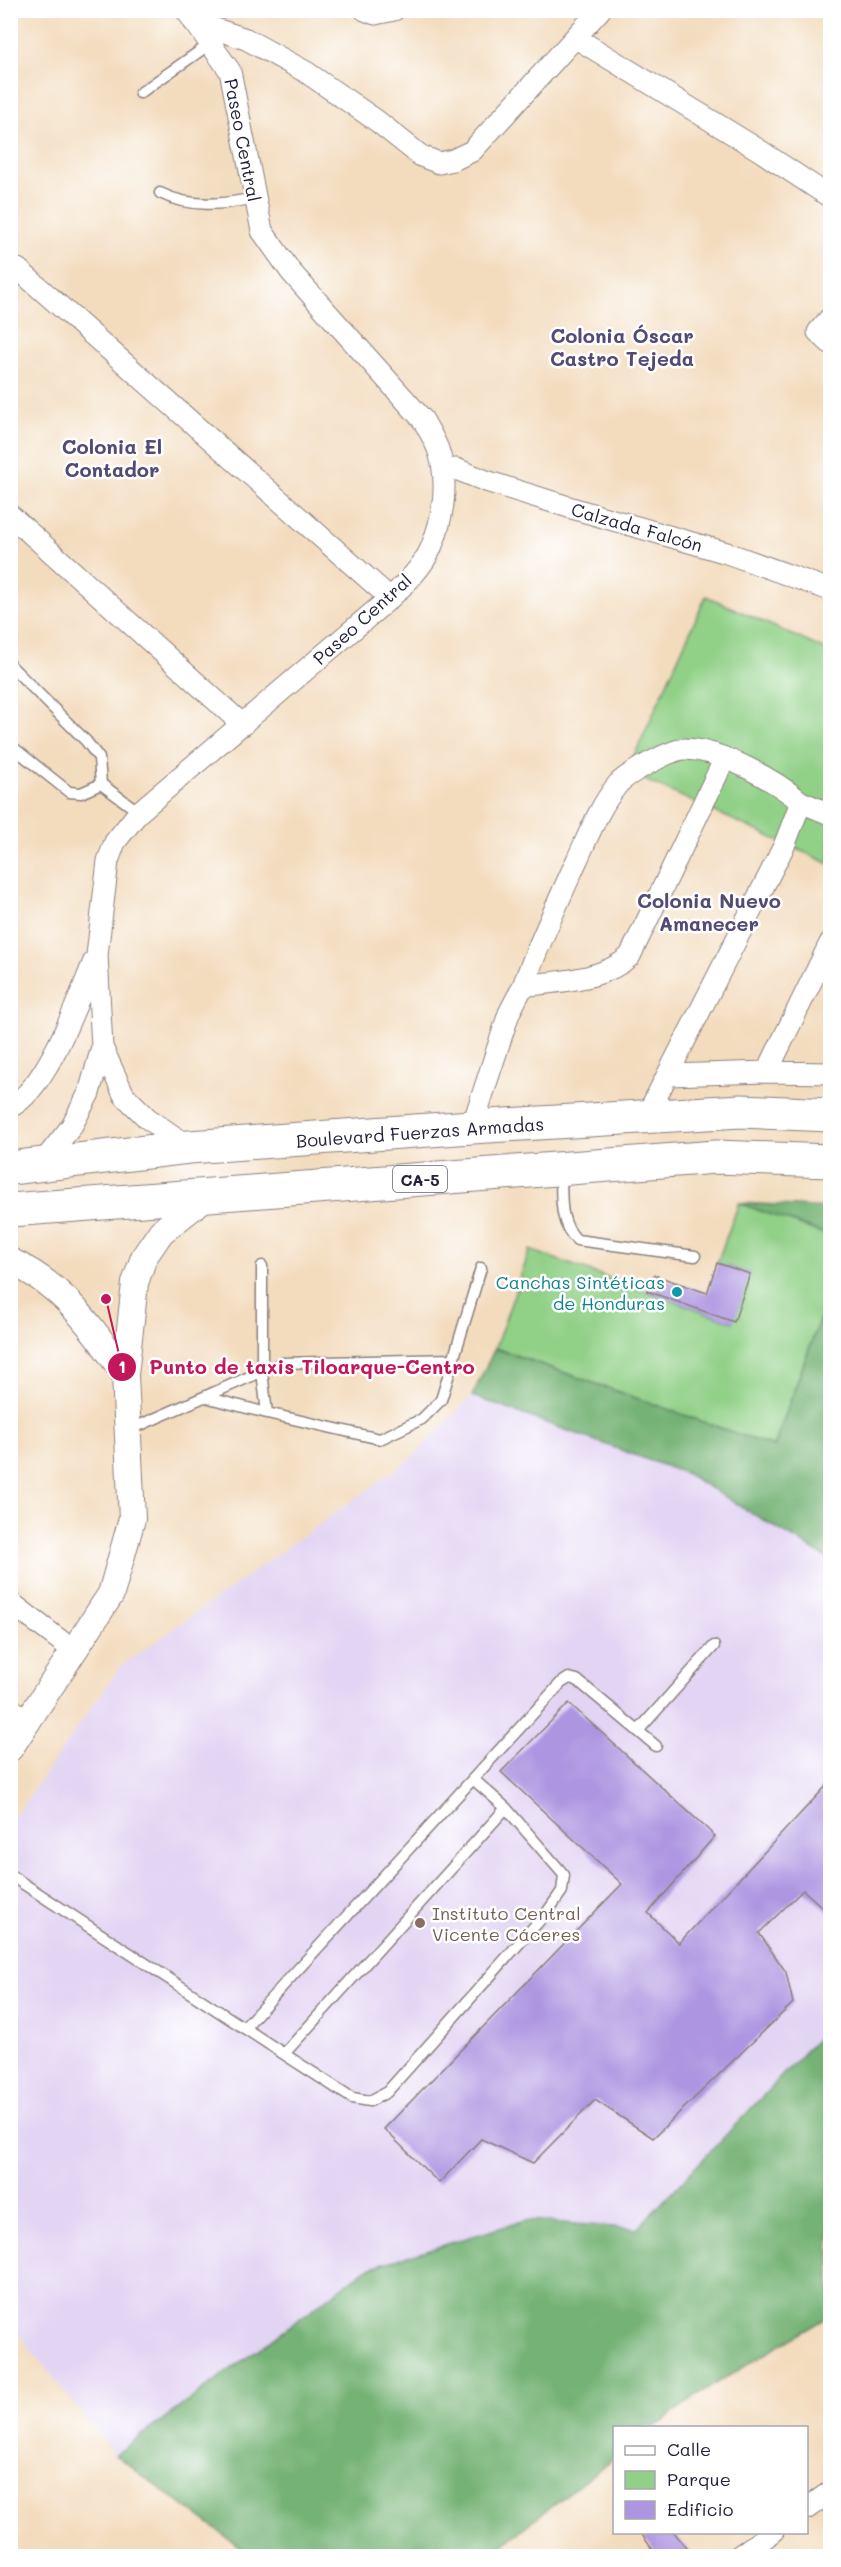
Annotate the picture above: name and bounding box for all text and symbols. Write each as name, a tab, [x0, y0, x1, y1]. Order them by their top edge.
street label: Paseo Central	[219, 76, 267, 204]
district label: Colonia Óscar Castro Tejeda	[550, 322, 694, 371]
district label: Colonia El Contador	[62, 433, 162, 482]
street label: Calzada Falcón	[569, 497, 705, 557]
street label: Paseo Central	[307, 568, 417, 670]
district label: Colonia Nuevo Amanecer	[637, 887, 781, 936]
street label: Boulevard Fuerzas Armadas	[295, 1111, 545, 1153]
road number: CA-5	[393, 1166, 447, 1192]
place label: Canchas Sintéticas de Honduras	[496, 1270, 665, 1315]
marker: Canchas Sintéticas de Honduras	[670, 1285, 684, 1299]
callout: Punto de taxis Tiloarque-Centro	[107, 1348, 487, 1386]
text: Punto de taxis Tiloarque-Centro	[149, 1353, 475, 1379]
text: 1	[118, 1354, 126, 1378]
place label: Instituto Central Vicente Cáceres	[432, 1901, 581, 1946]
marker: Instituto Central Vicente Cáceres	[413, 1916, 427, 1930]
legend	[613, 2426, 808, 2534]
text: Calle	[667, 2437, 711, 2461]
text: Parque	[667, 2467, 731, 2491]
text: Edificio	[667, 2497, 734, 2521]

